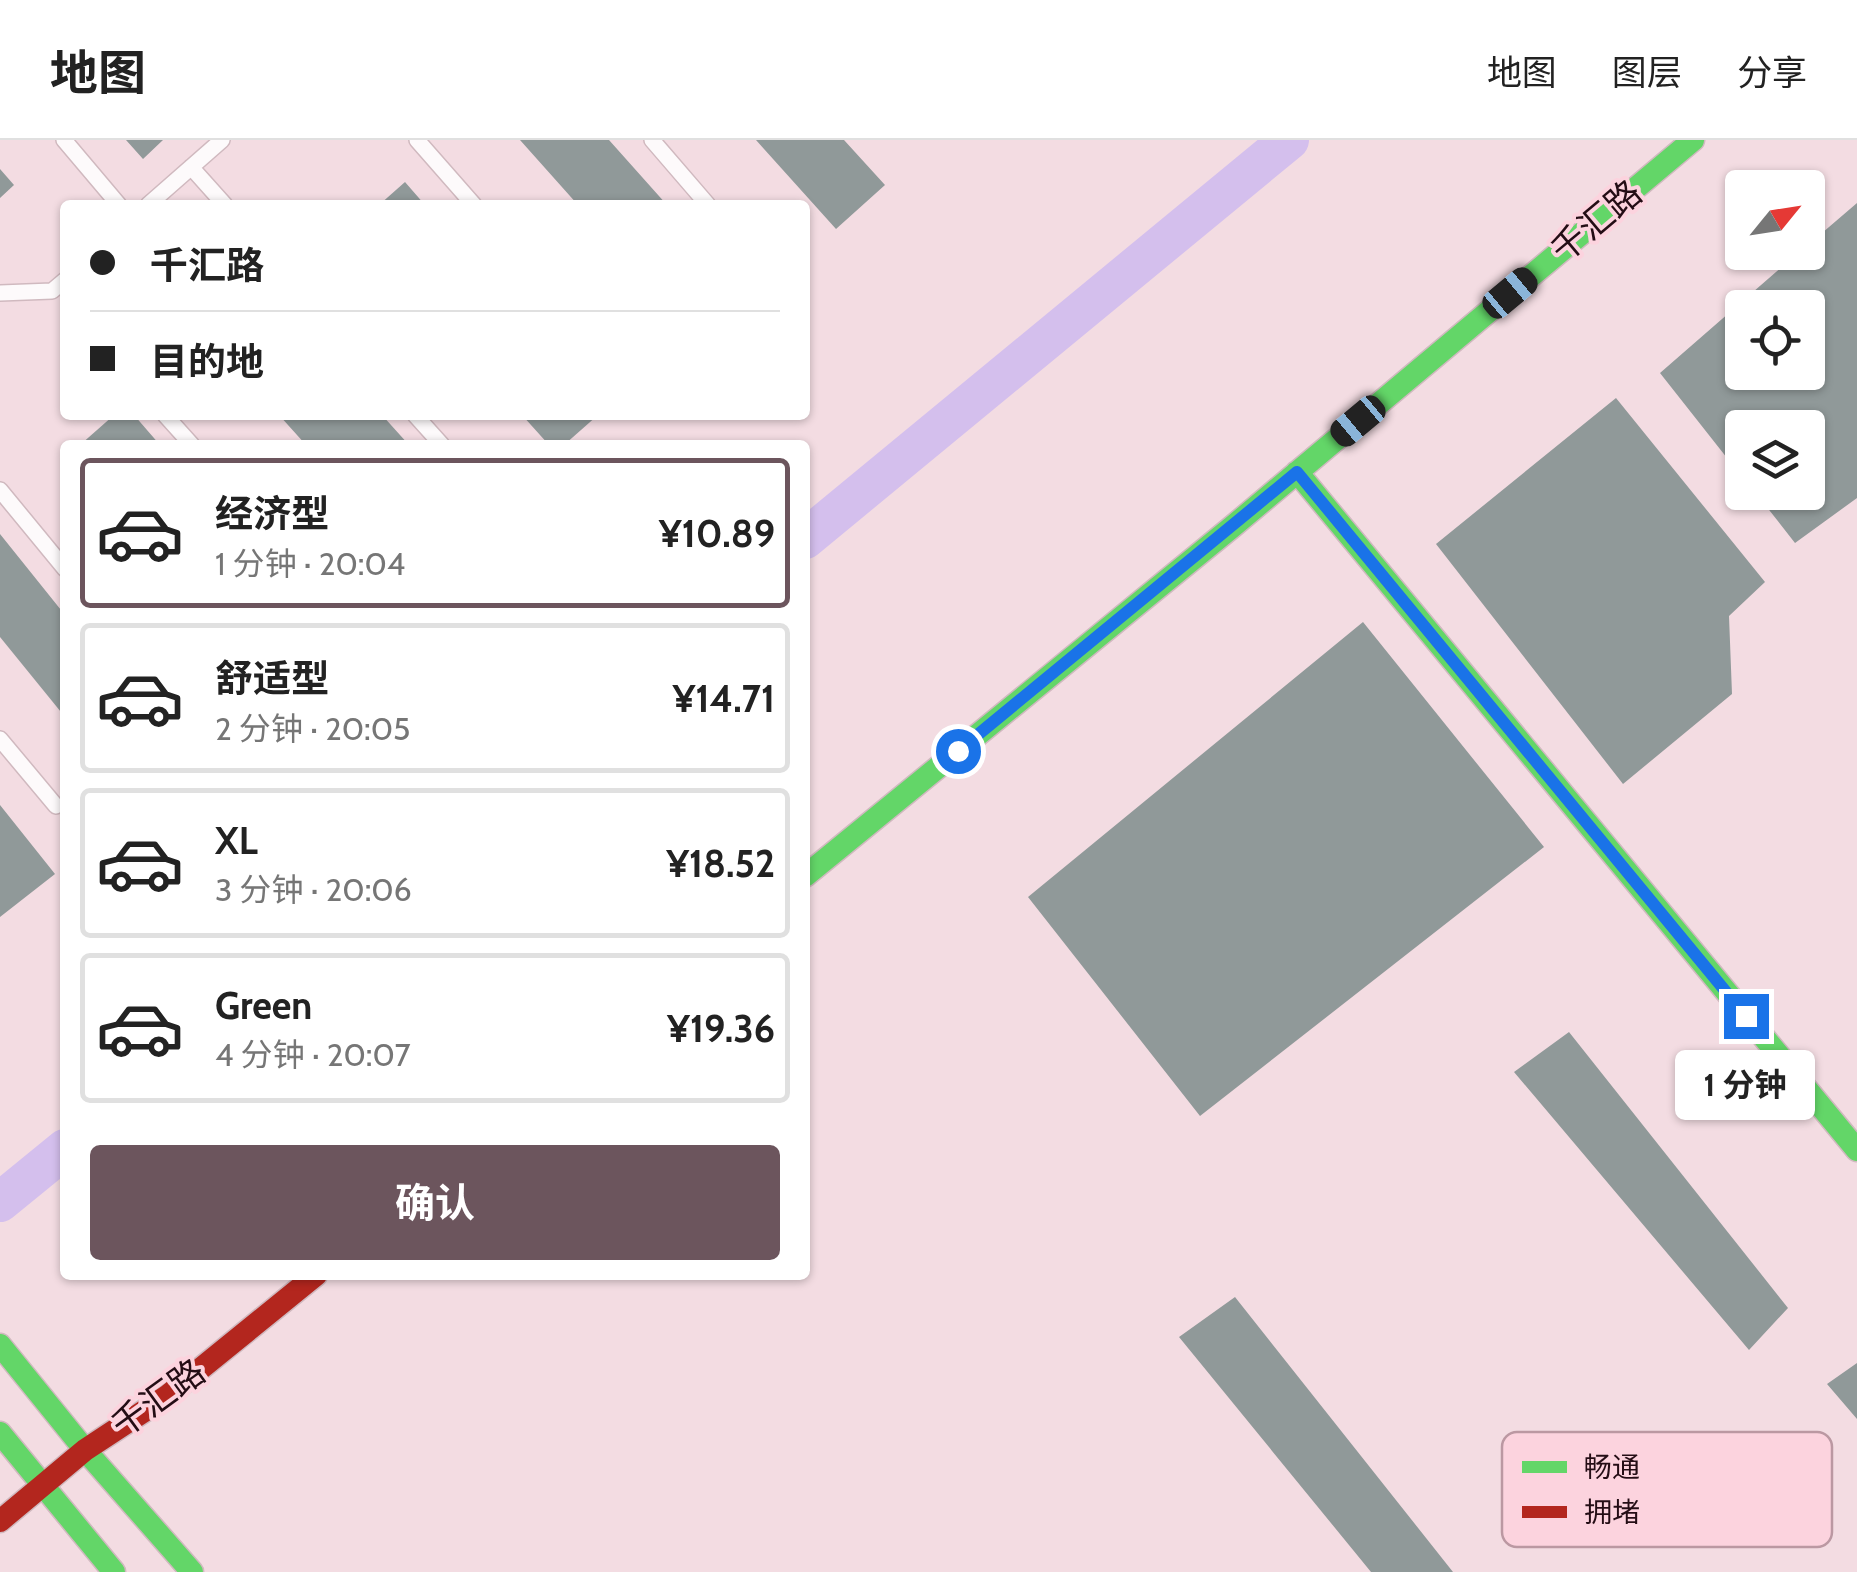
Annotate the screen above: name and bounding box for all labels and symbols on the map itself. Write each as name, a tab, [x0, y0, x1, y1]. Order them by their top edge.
north arrow	[1725, 170, 1825, 270]
street label: 千汇路	[1542, 171, 1650, 271]
car	[1477, 262, 1543, 324]
car	[1325, 390, 1391, 452]
route start	[936, 729, 981, 774]
route end	[1724, 994, 1769, 1039]
callout: 1 分钟	[1676, 1051, 1816, 1121]
street label: 千汇路	[103, 1350, 213, 1446]
legend	[1502, 1432, 1832, 1547]
text: 畅通	[1584, 1450, 1640, 1484]
text: 拥堵	[1584, 1495, 1640, 1529]

